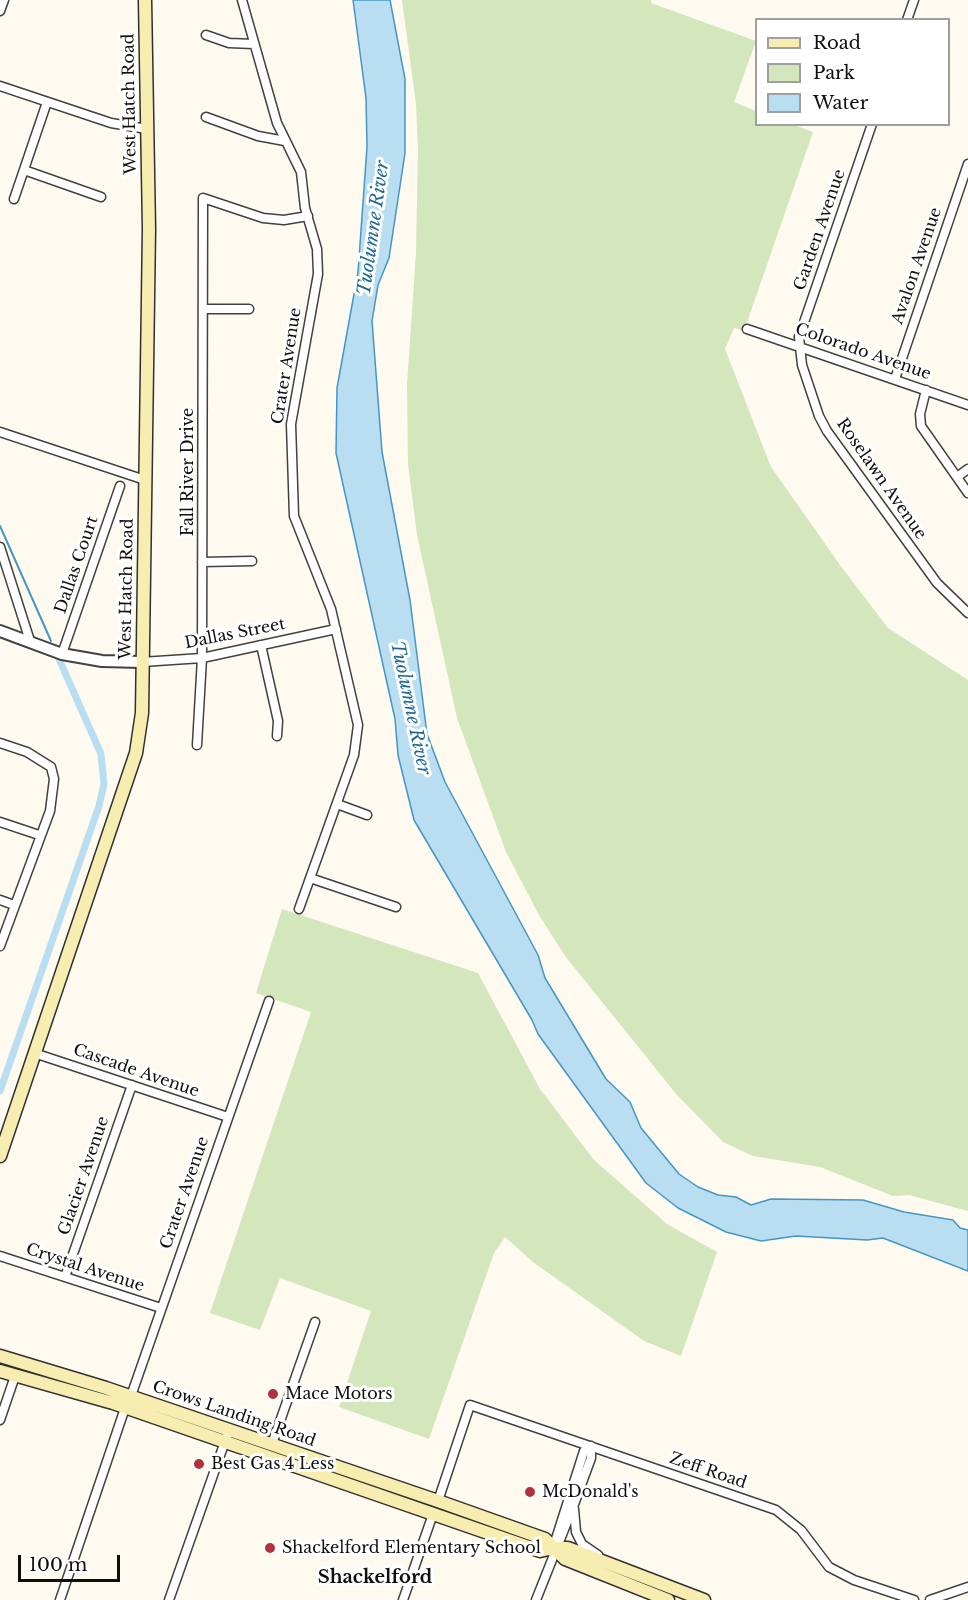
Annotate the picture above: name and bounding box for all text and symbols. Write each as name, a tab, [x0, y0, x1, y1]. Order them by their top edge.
legend	[755, 18, 950, 126]
text: Road	[813, 32, 861, 54]
street label: West Hatch Road	[119, 33, 141, 175]
text: Park	[813, 62, 855, 84]
text: Water	[813, 92, 868, 114]
water label: Tuolumne River	[354, 159, 394, 297]
street label: Garden Avenue	[790, 167, 850, 293]
street label: Avalon Avenue	[888, 205, 946, 327]
street label: Crater Avenue	[268, 306, 306, 426]
street label: Colorado Avenue	[793, 320, 933, 384]
street label: Fall River Drive	[178, 408, 198, 536]
street label: Roselawn Avenue	[832, 415, 930, 543]
street label: Dallas Court	[51, 514, 103, 616]
street label: West Hatch Road	[116, 518, 138, 660]
street label: Dallas Street	[183, 615, 287, 653]
water label: Tuolumne River	[385, 639, 435, 777]
street label: Cascade Avenue	[71, 1040, 201, 1102]
street label: Glacier Avenue	[55, 1114, 113, 1238]
street label: Crater Avenue	[157, 1134, 213, 1252]
street label: Crystal Avenue	[23, 1240, 147, 1296]
street label: Crows Landing Road	[150, 1377, 318, 1451]
place label: Mace Motors	[285, 1384, 393, 1404]
marker: Mace Motors	[266, 1387, 280, 1401]
street label: Zeff Road	[667, 1449, 749, 1493]
place label: Best Gas 4 Less	[211, 1454, 334, 1474]
marker: Best Gas 4 Less	[192, 1457, 206, 1471]
place label: McDonald's	[542, 1482, 639, 1502]
marker: McDonald's	[523, 1485, 537, 1499]
place label: Shackelford Elementary School	[282, 1538, 541, 1558]
marker: Shackelford Elementary School	[263, 1541, 277, 1555]
scale bar	[21, 1543, 123, 1581]
text: 100 m	[29, 1554, 87, 1576]
district label: Shackelford	[318, 1567, 432, 1589]

